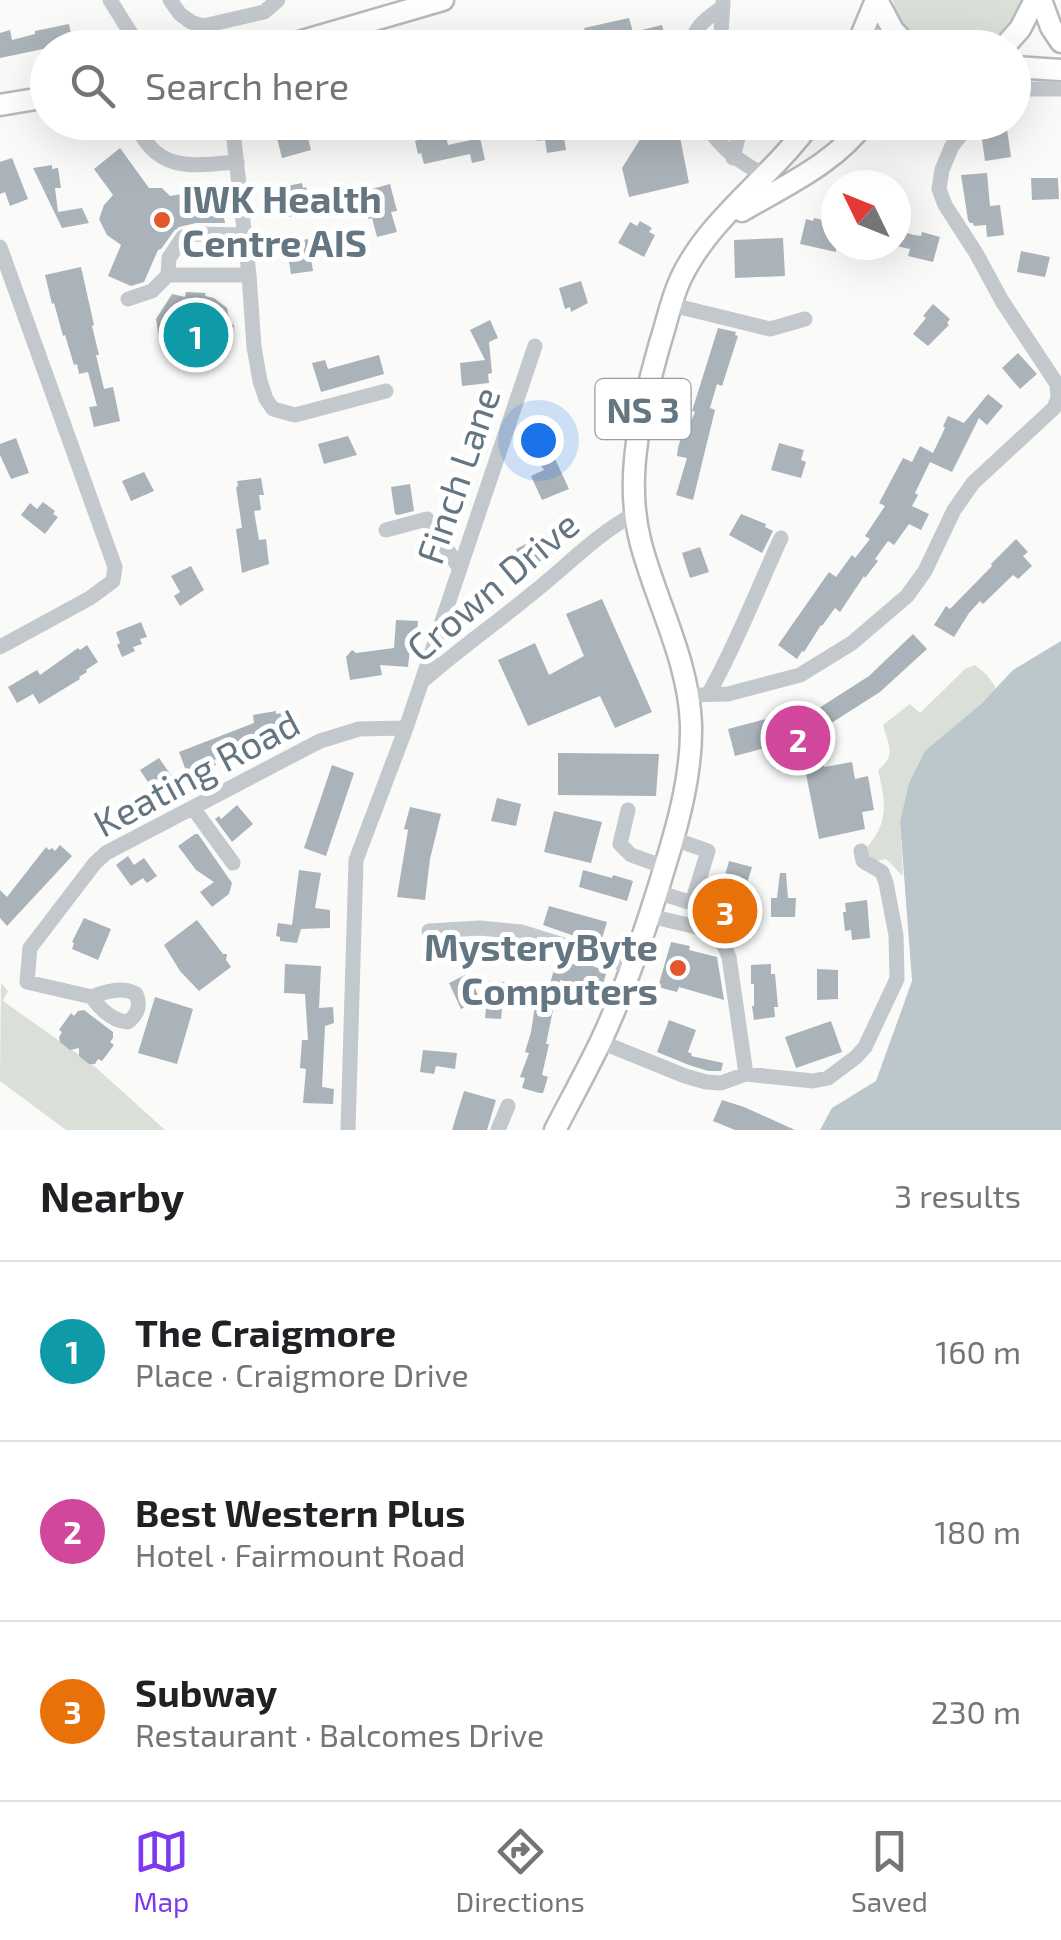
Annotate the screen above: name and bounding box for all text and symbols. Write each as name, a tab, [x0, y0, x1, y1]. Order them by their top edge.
search box	[30, 30, 1031, 140]
icon: search	[65, 58, 120, 113]
text: Search here	[145, 62, 349, 108]
north arrow	[821, 170, 911, 260]
place label: IWK Health Centre AIS	[182, 175, 382, 265]
marker: IWK Health Centre AIS	[151, 209, 173, 231]
pin: 1	[164, 298, 228, 372]
road number: NS 3	[596, 379, 690, 439]
street label: Finch Lane	[405, 381, 509, 569]
your location	[513, 415, 564, 466]
street label: Crown Drive	[397, 500, 587, 670]
street label: Keating Road	[85, 699, 307, 845]
pin: 2	[766, 700, 830, 776]
pin: 3	[692, 874, 758, 948]
place label: MysteryByte Computers	[424, 923, 658, 1013]
marker: MysteryByte Computers	[667, 957, 689, 979]
text: Nearby	[40, 1170, 184, 1220]
text: 3 results	[894, 1176, 1021, 1214]
text: The Craigmore	[135, 1309, 396, 1355]
text: 1	[66, 1332, 79, 1370]
text: 160 m	[935, 1332, 1021, 1370]
text: Place · Craigmore Drive	[135, 1355, 469, 1393]
text: Best Western Plus	[135, 1489, 466, 1535]
text: 2	[63, 1512, 82, 1550]
text: 180 m	[934, 1512, 1021, 1550]
text: Hotel · Fairmount Road	[135, 1535, 465, 1573]
text: Subway	[135, 1669, 277, 1715]
text: 3	[63, 1692, 82, 1730]
text: 230 m	[931, 1692, 1021, 1730]
text: Restaurant · Balcomes Drive	[135, 1715, 544, 1753]
tab: Map	[133, 1824, 189, 1918]
tab: Directions	[456, 1824, 585, 1918]
tab: Saved	[851, 1824, 928, 1918]

